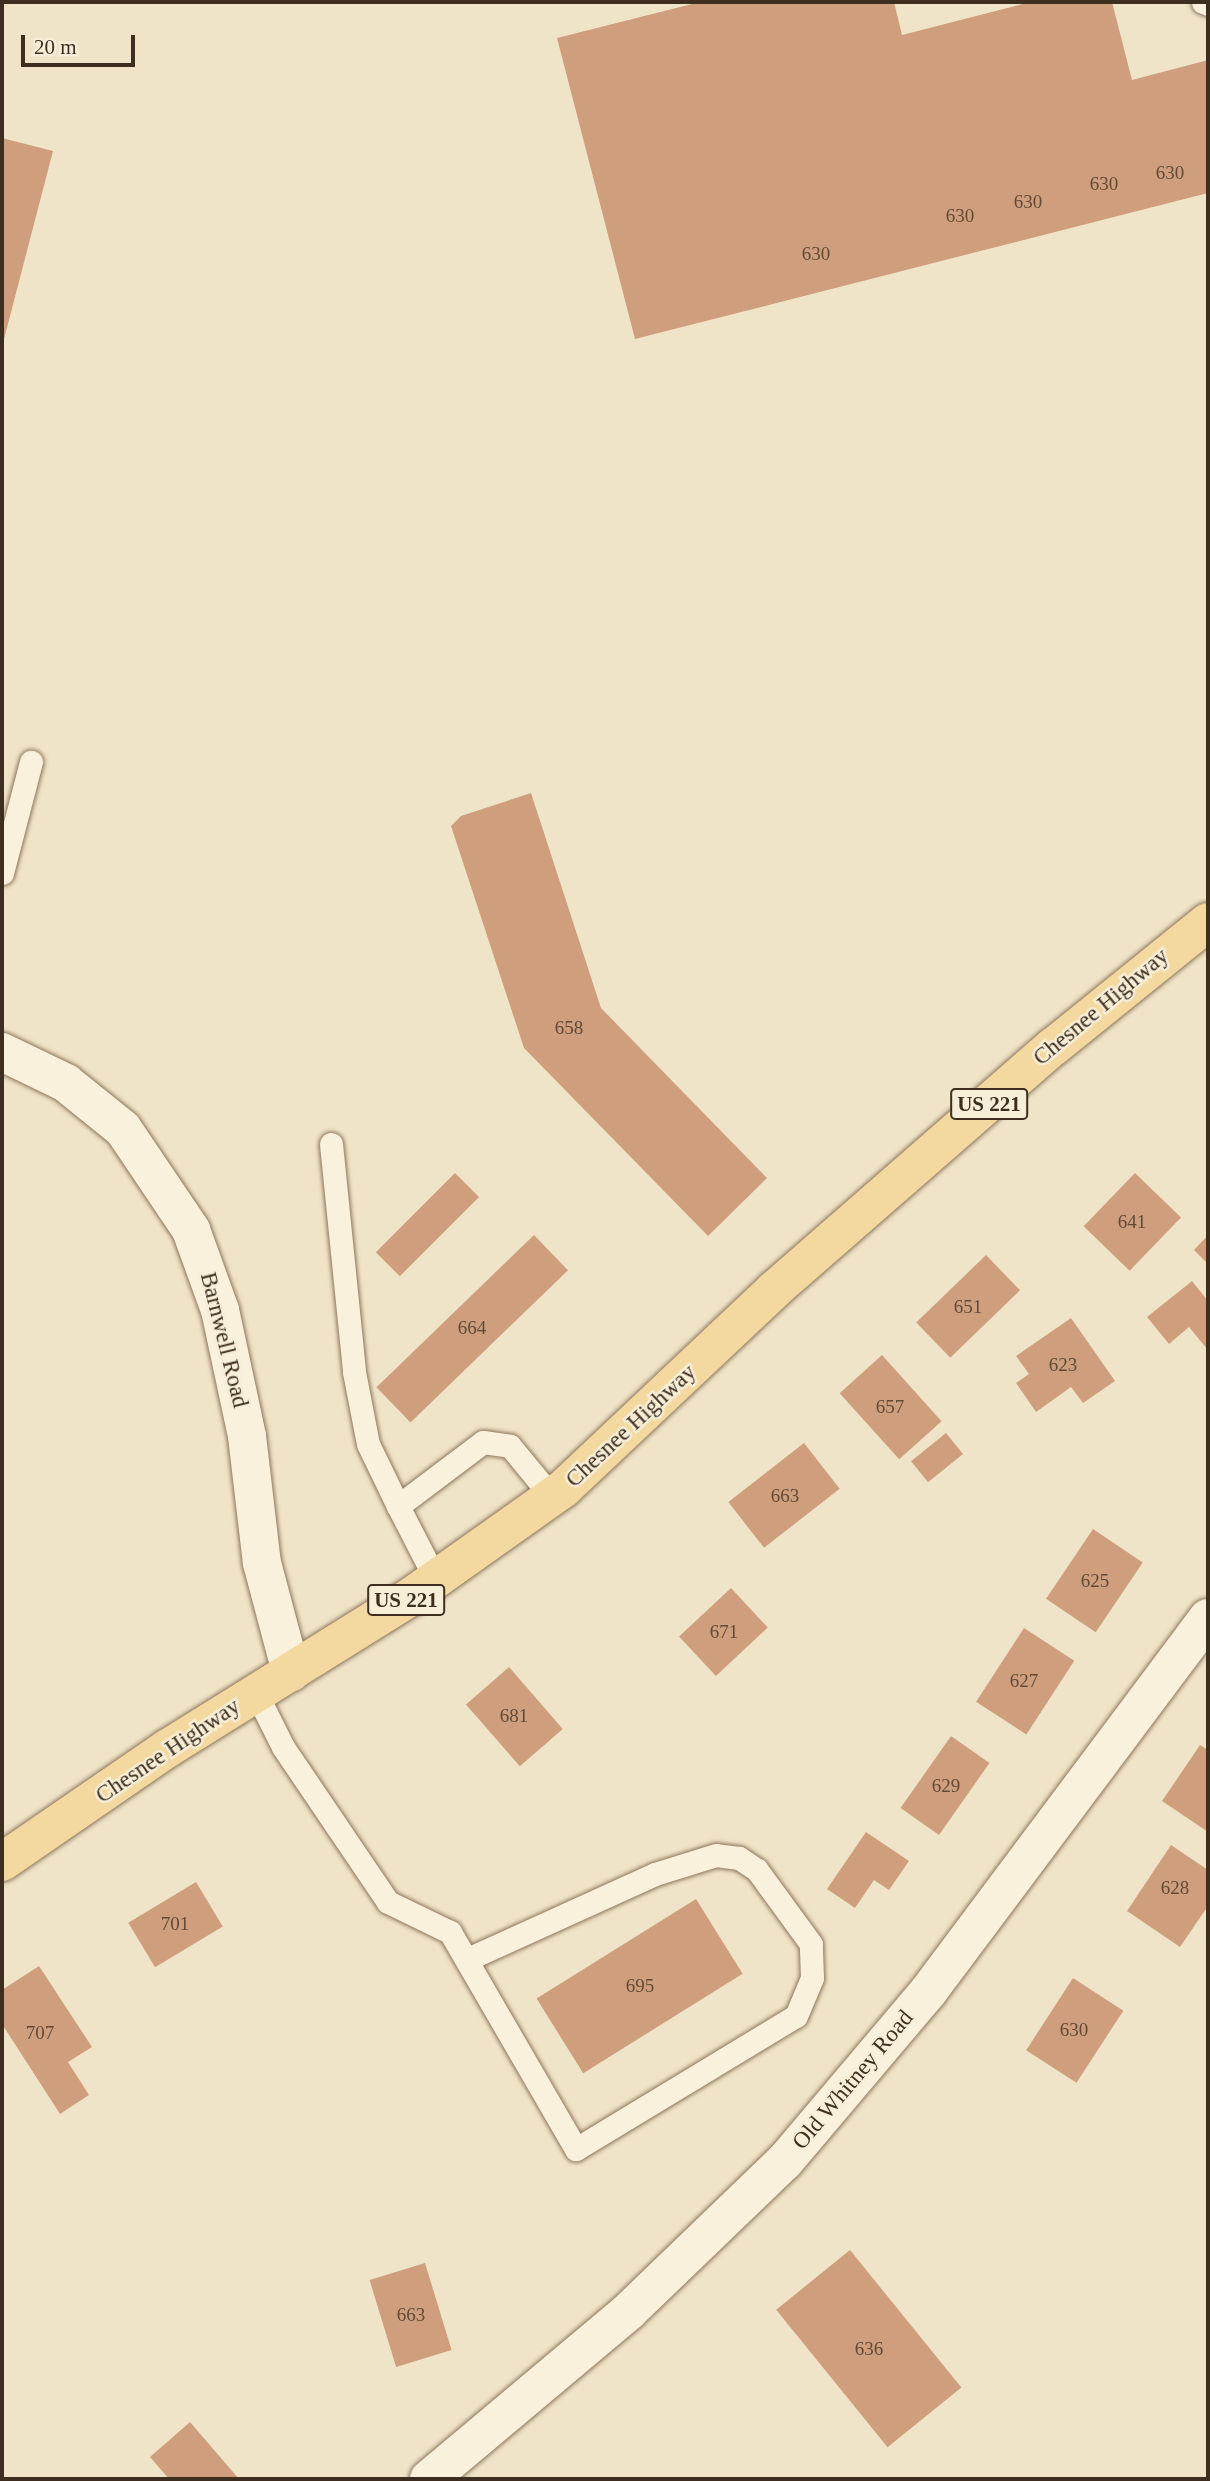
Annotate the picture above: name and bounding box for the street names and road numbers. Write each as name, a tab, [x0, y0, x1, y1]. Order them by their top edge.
street label: Chesnee Highway	[1028, 942, 1174, 1072]
road number: US 221	[949, 1086, 1029, 1122]
street label: Barnwell Road	[194, 1269, 254, 1411]
street label: Chesnee Highway	[560, 1359, 702, 1493]
road number: US 221	[366, 1582, 446, 1618]
street label: Chesnee Highway	[91, 1693, 245, 1809]
street label: Old Whitney Road	[787, 2005, 919, 2155]

